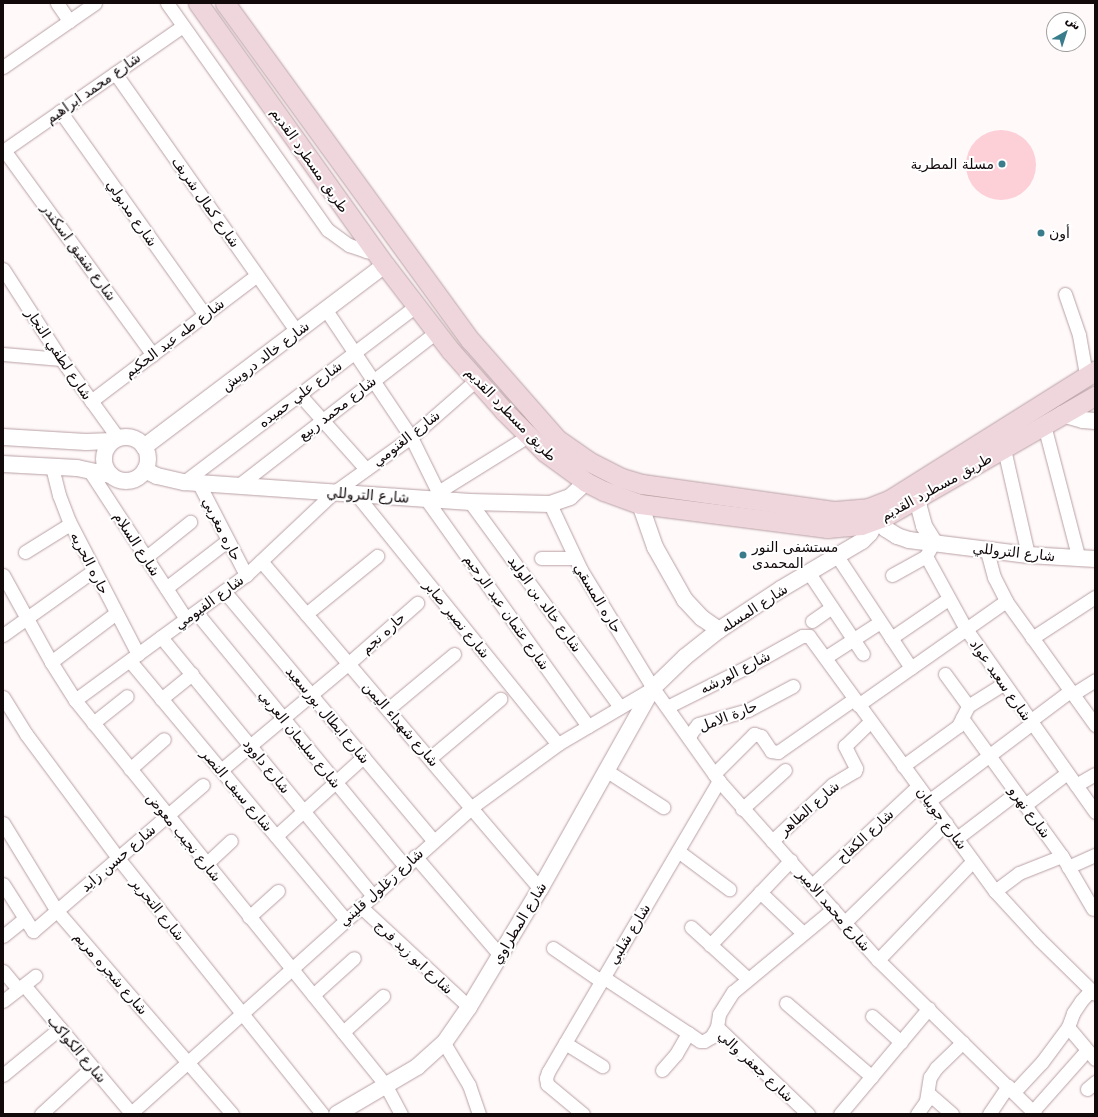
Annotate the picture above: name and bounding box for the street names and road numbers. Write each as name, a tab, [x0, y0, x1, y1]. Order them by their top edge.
street label: شارع محمد ابراهيم	[42, 49, 144, 127]
street label: طريق مسطرد القديم	[267, 104, 353, 216]
street label: شارع كمال شريف	[168, 153, 244, 251]
street label: شارع مدبولي	[103, 176, 161, 250]
street label: شارع شفيق اسكندر	[38, 200, 120, 304]
street label: شارع طه عبد الحكيم	[120, 295, 228, 381]
street label: شارع لطفي النجار	[22, 305, 96, 403]
street label: شارع خالد درويش	[218, 317, 312, 395]
street label: شارع علي حميده	[255, 357, 345, 431]
street label: طريق مسطرد القديم	[462, 363, 560, 465]
street label: شارع محمد ربيع	[295, 372, 379, 444]
street label: شارع الغنومي	[369, 406, 443, 470]
street label: طريق مسطرد القديم	[877, 449, 995, 525]
street label: شارع التروللي	[326, 484, 410, 506]
street label: حاره مغربي	[199, 494, 245, 564]
street label: شارع السلام	[110, 509, 164, 579]
street label: حاره الحريه	[67, 529, 113, 597]
street label: شارع التروللي	[972, 539, 1056, 565]
street label: شارع عثمان عبد الرحيم	[461, 551, 553, 673]
street label: شارع خالد بن الوليد	[504, 553, 586, 655]
street label: حاره المسقي	[570, 560, 626, 636]
street label: شارع الفيومي	[171, 571, 247, 633]
street label: شارع نصير صابر	[420, 576, 494, 662]
street label: شارع المسله	[717, 580, 791, 636]
street label: حاره نجم	[357, 609, 409, 657]
street label: شارع سعيد عواد	[967, 636, 1035, 724]
street label: شارع الورشه	[697, 647, 773, 697]
street label: شارع ابطال بورسعيد	[282, 663, 374, 767]
street label: شارع شهداء اليمن	[360, 678, 442, 770]
street label: شارع سليمان العربي	[255, 687, 345, 791]
street label: حارة الامل	[696, 697, 760, 735]
street label: شارع داوود	[240, 735, 294, 797]
street label: شارع سيف النصر	[198, 745, 276, 835]
street label: شارع الطاهر	[775, 777, 843, 839]
street label: شارع جوبيان	[913, 783, 971, 853]
street label: شارع نهرو	[1005, 783, 1055, 841]
street label: شارع نجيب معوض	[143, 789, 225, 885]
street label: شارع الكفاح	[833, 805, 897, 867]
street label: شارع حسن زايد	[77, 821, 159, 895]
street label: شارع زغلول قليني	[335, 845, 427, 929]
street label: شارع محمد الامير	[794, 866, 874, 954]
street label: شارع التحرير	[127, 874, 189, 944]
street label: شارع المطراوي	[488, 879, 550, 967]
street label: شارع شلبي	[604, 901, 654, 967]
street label: شارع ابو زيد فرج	[371, 916, 457, 998]
street label: شارع شجره مريم	[70, 928, 152, 1018]
street label: شارع الكواكب	[44, 1012, 110, 1086]
street label: شارع جعفر والي	[715, 1027, 797, 1105]

